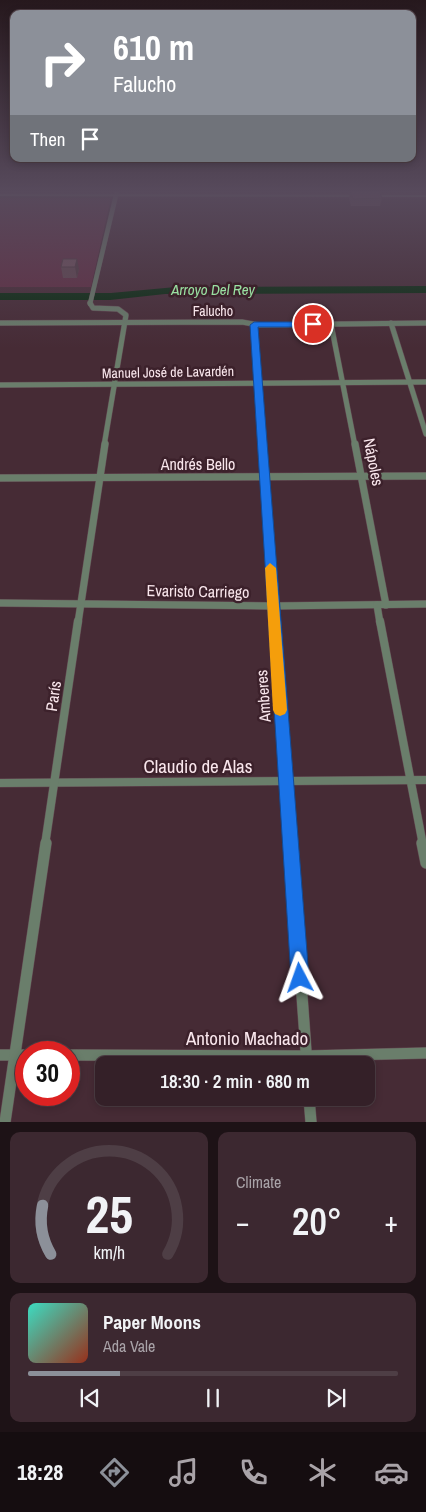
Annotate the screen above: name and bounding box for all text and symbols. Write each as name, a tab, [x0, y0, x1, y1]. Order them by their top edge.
text: 610 m	[113, 24, 194, 71]
icon: right	[30, 30, 95, 95]
text: Falucho	[113, 69, 176, 99]
icon: arrive	[76, 125, 104, 153]
text: Then	[30, 126, 66, 152]
water label: Arroyo Del Rey	[170, 279, 256, 300]
street label: Falucho	[193, 302, 233, 320]
pin	[292, 303, 334, 345]
icon: arrive	[299, 310, 327, 338]
street label: Manuel José de Lavardén	[102, 362, 234, 382]
street label: Nápoles	[359, 436, 389, 488]
street label: Andrés Bello	[160, 453, 235, 475]
street label: Evaristo Carriego	[146, 579, 250, 603]
street label: Amberes	[250, 669, 276, 724]
street label: París	[40, 679, 66, 713]
street label: Claudio de Alas	[143, 753, 253, 779]
position arrow	[273, 951, 325, 1003]
street label: Antonio Machado	[185, 1025, 308, 1051]
speed limit sign: 30	[15, 1041, 80, 1106]
text: 18:30 · 2 min · 680 m	[160, 1068, 310, 1094]
text: Climate	[236, 1171, 281, 1193]
text: 25	[85, 1179, 133, 1249]
text: 20°	[292, 1196, 342, 1247]
text: −	[236, 1203, 249, 1241]
text: +	[385, 1203, 398, 1241]
text: km/h	[93, 1241, 125, 1265]
text: Paper Moons	[103, 1309, 201, 1335]
text: Ada Vale	[103, 1335, 155, 1357]
icon: previous	[76, 1384, 104, 1412]
icon: pause	[199, 1384, 227, 1412]
icon: next	[322, 1384, 350, 1412]
icon: directions	[97, 1455, 132, 1490]
icon: music	[166, 1455, 201, 1490]
icon: phone	[236, 1455, 271, 1490]
icon: climate	[305, 1455, 340, 1490]
icon: car	[374, 1455, 409, 1490]
text: 18:28	[17, 1457, 63, 1487]

